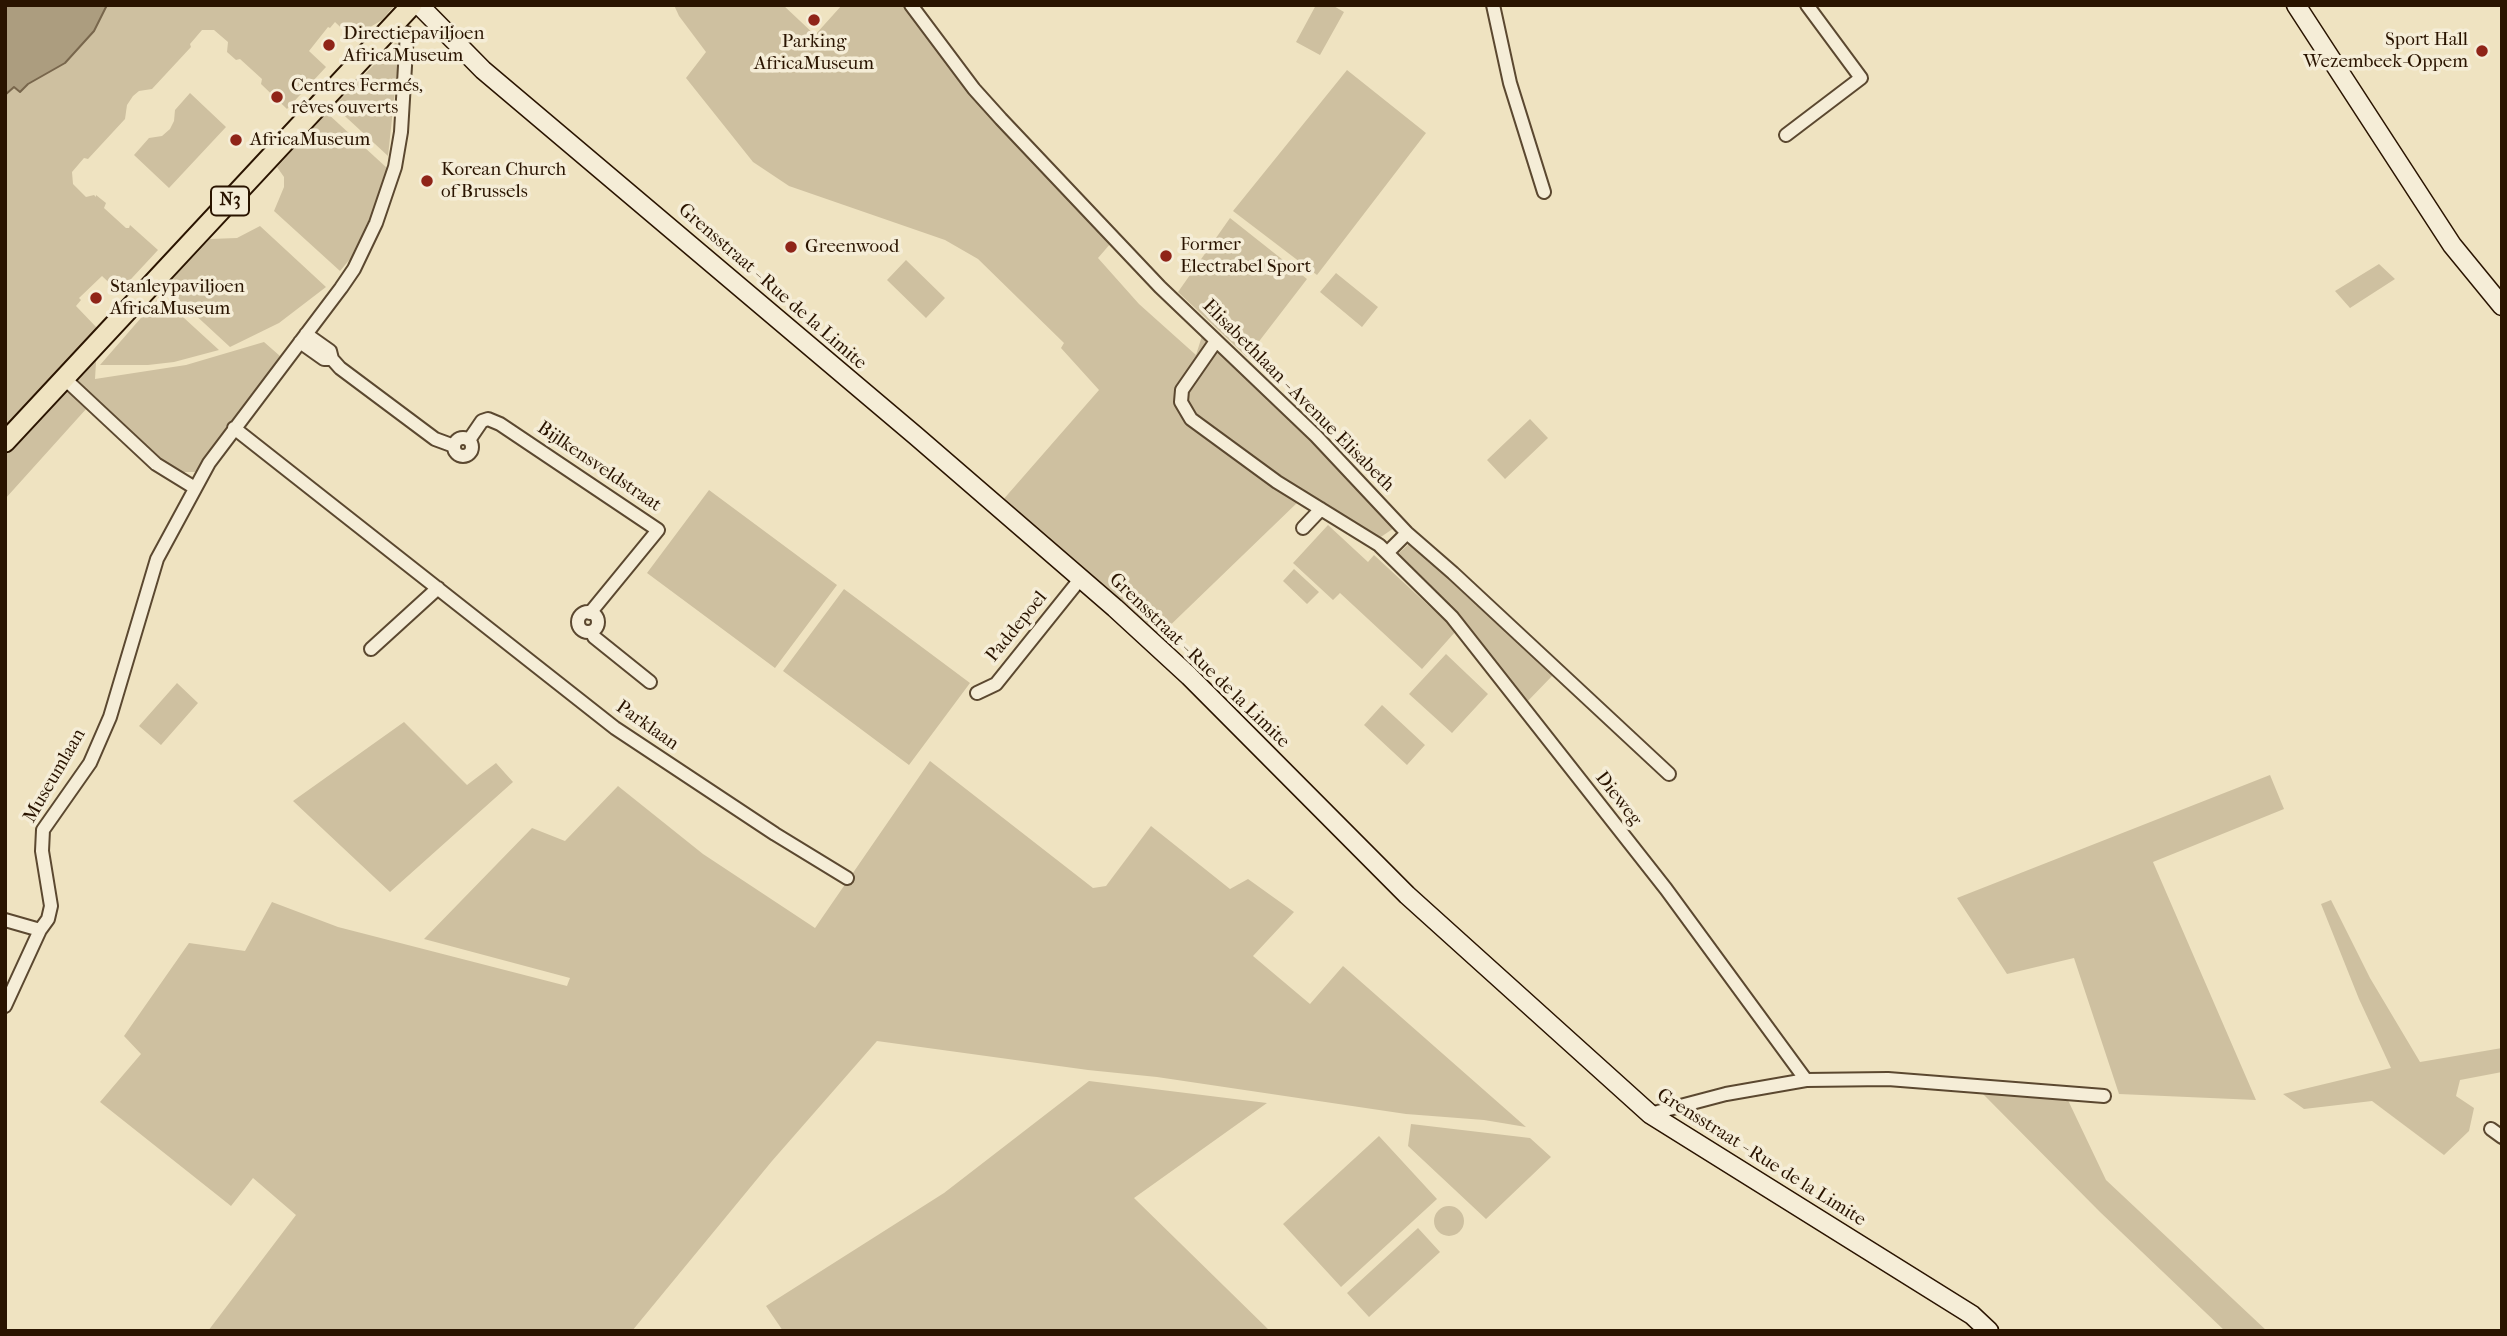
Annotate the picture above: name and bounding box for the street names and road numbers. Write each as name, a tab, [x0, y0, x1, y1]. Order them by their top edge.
road number: N3	[211, 186, 249, 216]
street label: Grensstraat - Rue de la Limite	[673, 199, 871, 375]
street label: Elisabethlaan - Avenue Elisabeth	[1197, 295, 1399, 497]
street label: Bijlkensveldstraat	[533, 417, 665, 517]
street label: Grensstraat - Rue de la Limite	[1104, 569, 1294, 753]
street label: Paddepoel	[981, 587, 1053, 667]
street label: Parklaan	[611, 696, 683, 756]
street label: Museumlaan	[19, 725, 91, 827]
street label: Dieweg	[1590, 767, 1646, 831]
street label: Grensstraat - Rue de la Limite	[1652, 1084, 1870, 1232]

